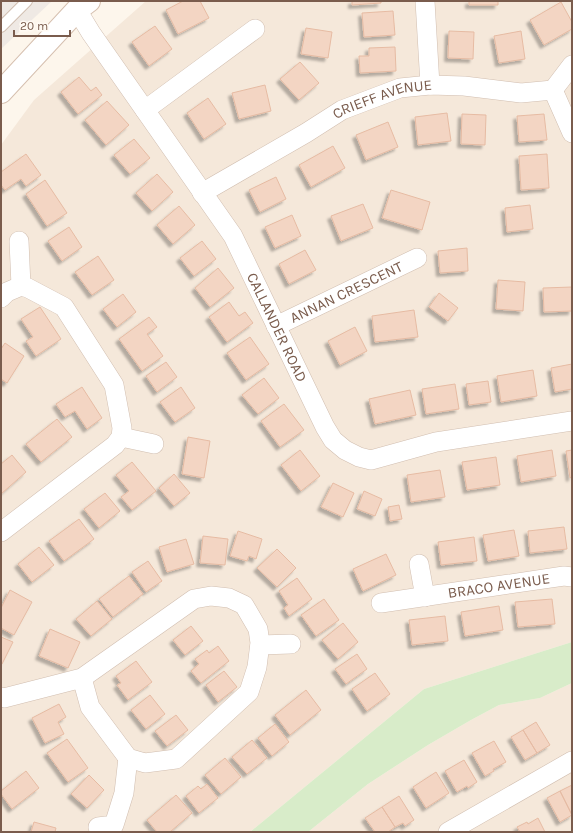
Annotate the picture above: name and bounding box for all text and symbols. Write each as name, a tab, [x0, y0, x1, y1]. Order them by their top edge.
scale bar	[14, 12, 70, 38]
text: 20 m	[20, 19, 48, 33]
street label: CRIEFF AVENUE	[329, 76, 433, 123]
street label: ANNAN CRESCENT	[287, 257, 406, 327]
street label: CALLANDER ROAD	[243, 270, 311, 385]
street label: BRACO AVENUE	[446, 569, 551, 602]

